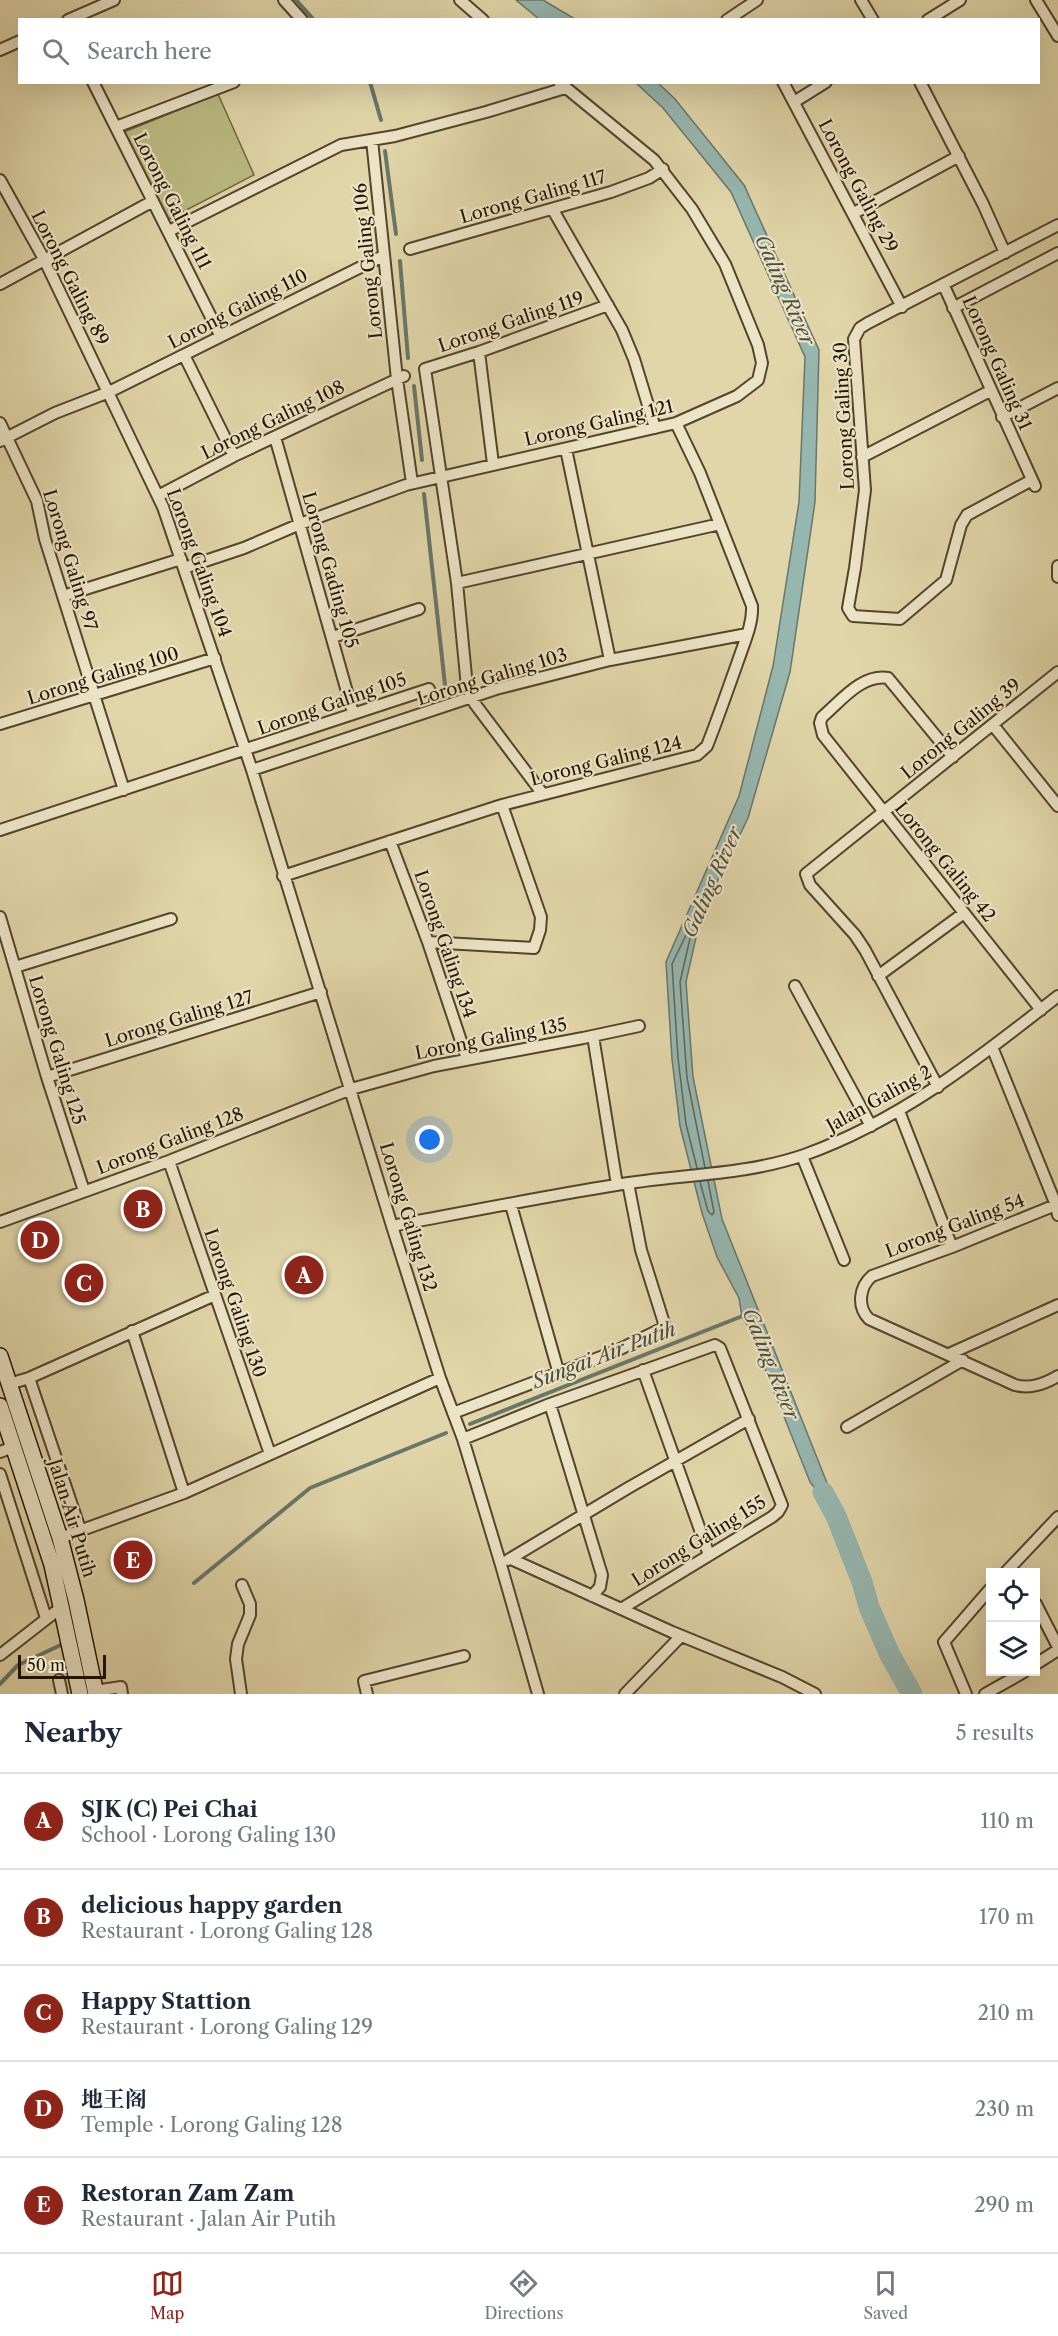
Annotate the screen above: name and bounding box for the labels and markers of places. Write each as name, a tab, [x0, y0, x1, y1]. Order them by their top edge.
pin: B	[124, 1186, 162, 1232]
pin: D	[20, 1218, 60, 1262]
pin: A	[284, 1252, 324, 1298]
pin: C	[64, 1260, 104, 1306]
pin: E	[114, 1538, 152, 1582]

